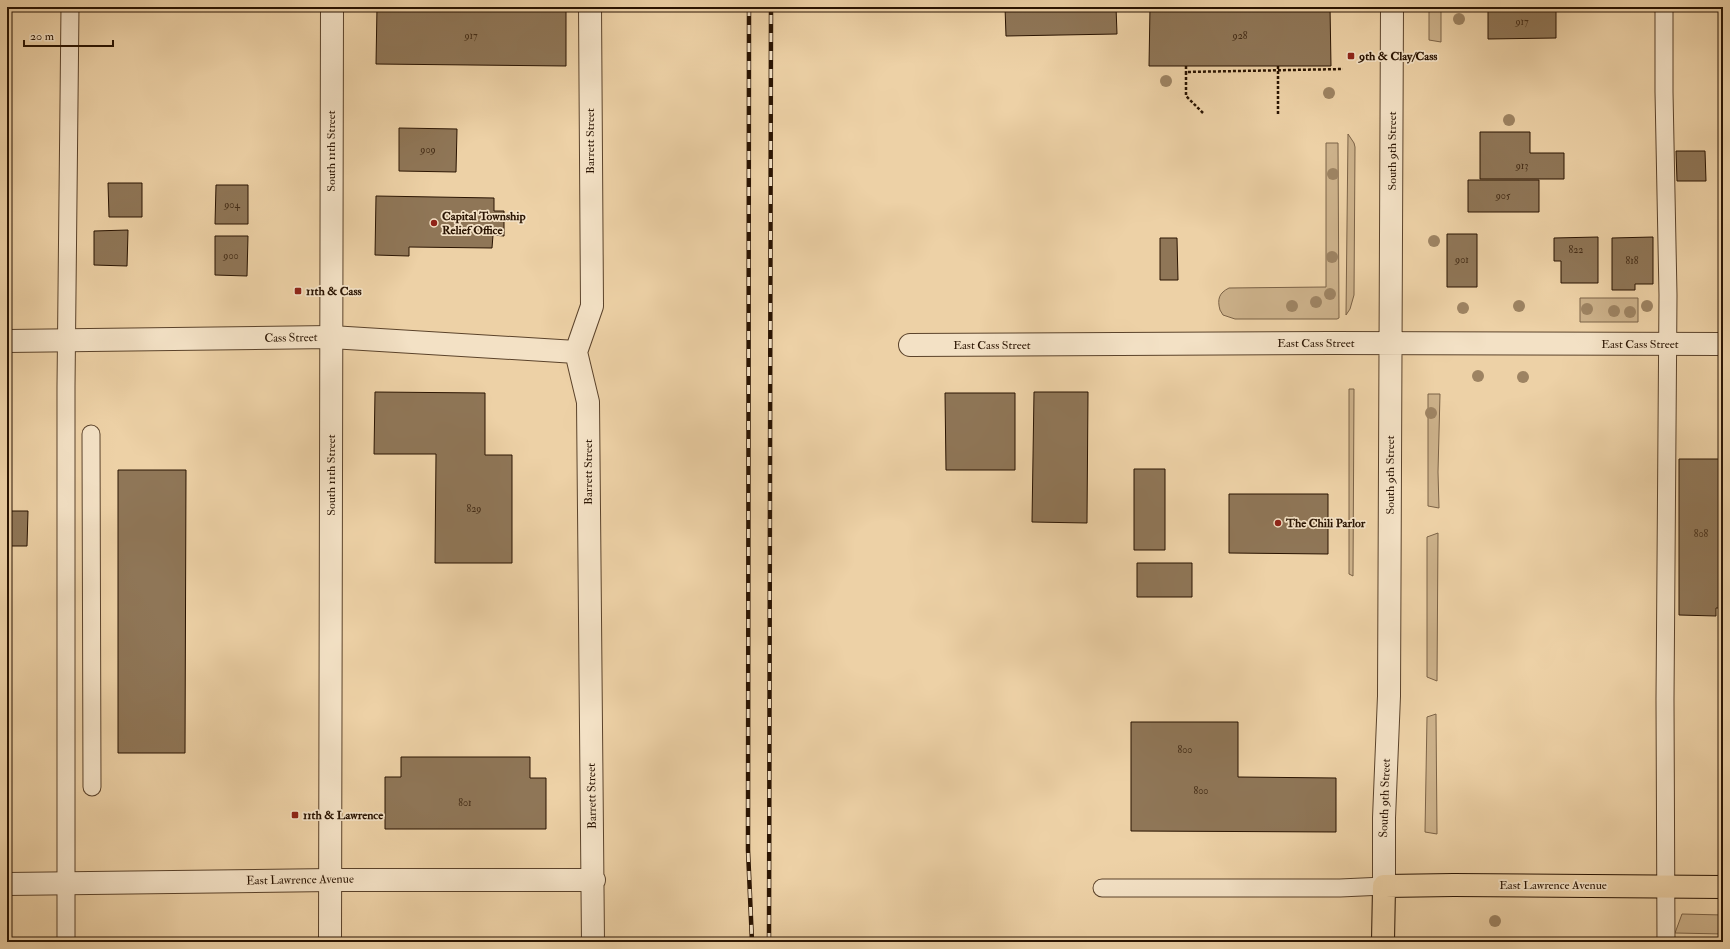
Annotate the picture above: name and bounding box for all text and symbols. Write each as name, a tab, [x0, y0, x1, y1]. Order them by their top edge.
house number: 917	[1514, 16, 1529, 28]
scale bar	[24, 22, 113, 48]
text: 20 m	[30, 29, 55, 44]
house number: 917	[463, 30, 478, 42]
house number: 928	[1232, 30, 1248, 42]
place label: 9th & Clay/Cass	[1358, 49, 1437, 64]
marker: 9th & Clay/Cass	[1346, 51, 1356, 61]
street label: Barrett Street	[583, 108, 598, 174]
street label: South 11th Street	[324, 110, 339, 192]
street label: South 9th Street	[1385, 111, 1400, 191]
house number: 909	[419, 144, 436, 156]
house number: 913	[1515, 160, 1528, 172]
house number: 905	[1495, 190, 1511, 202]
house number: 904	[223, 199, 240, 211]
place label: Capital Township Relief Office	[442, 209, 525, 238]
marker: Capital Township Relief Office	[429, 218, 439, 228]
house number: 822	[1569, 244, 1583, 256]
house number: 900	[222, 250, 239, 262]
house number: 901	[1454, 254, 1469, 266]
house number: 818	[1626, 255, 1639, 267]
place label: 11th & Cass	[306, 284, 362, 299]
marker: 11th & Cass	[293, 286, 303, 296]
street label: Cass Street	[264, 330, 318, 346]
street label: East Cass Street	[1277, 336, 1355, 351]
street label: East Cass Street	[1601, 337, 1679, 352]
street label: East Cass Street	[953, 338, 1031, 353]
street label: South 11th Street	[324, 434, 339, 516]
street label: South 9th Street	[1383, 435, 1398, 515]
street label: Barrett Street	[581, 439, 596, 505]
house number: 829	[467, 503, 481, 515]
place label: The Chili Parlor	[1285, 516, 1366, 531]
marker: The Chili Parlor	[1273, 518, 1283, 528]
house number: 808	[1694, 528, 1709, 540]
house number: 800	[1178, 744, 1192, 756]
street label: South 9th Street	[1376, 758, 1394, 838]
street label: Barrett Street	[584, 763, 600, 829]
house number: 800	[1194, 785, 1208, 797]
house number: 801	[458, 797, 472, 809]
place label: 11th & Lawrence	[303, 808, 384, 823]
marker: 11th & Lawrence	[290, 810, 300, 820]
street label: East Lawrence Avenue	[246, 872, 354, 888]
street label: East Lawrence Avenue	[1499, 878, 1607, 893]

